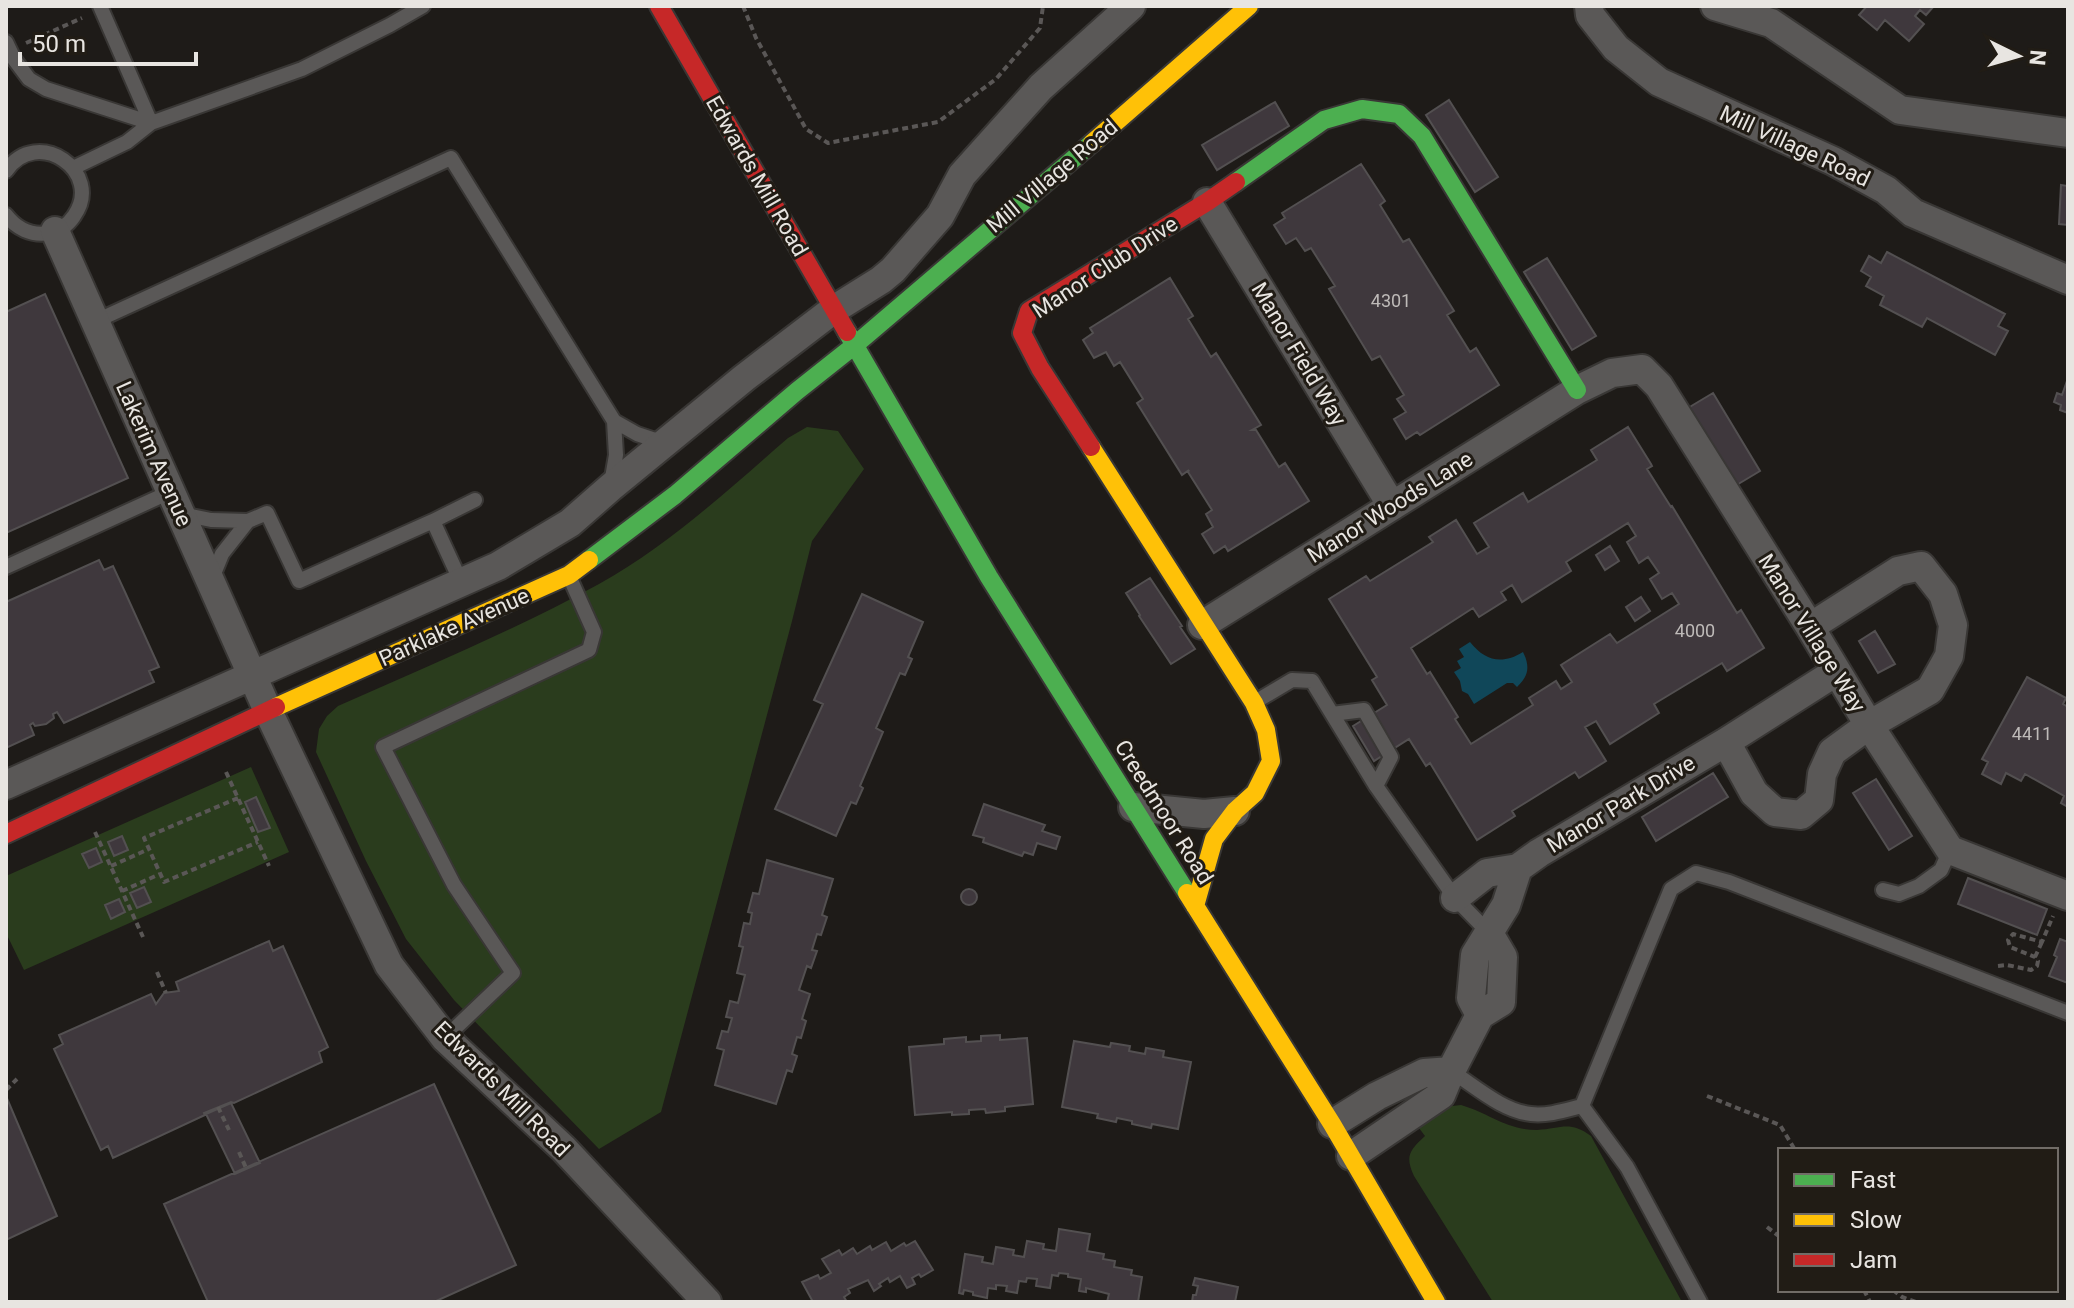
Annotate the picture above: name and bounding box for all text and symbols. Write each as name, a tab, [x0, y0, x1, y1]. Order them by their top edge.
scale bar	[20, 16, 196, 66]
north arrow	[1978, 16, 2058, 96]
text: 50 m	[32, 30, 86, 58]
text: N	[2024, 49, 2051, 67]
street label: Edwards Mill Road	[701, 91, 813, 261]
street label: Mill Village Road	[1716, 100, 1874, 192]
street label: Mill Village Road	[982, 114, 1122, 238]
street label: Manor Club Drive	[1028, 211, 1182, 323]
street label: Manor Field Way	[1246, 278, 1352, 431]
house number: 4301	[1371, 290, 1411, 311]
street label: Lakerim Avenue	[111, 378, 197, 530]
street label: Manor Woods Lane	[1303, 446, 1477, 568]
street label: Manor Village Way	[1753, 549, 1871, 717]
street label: Parklake Avenue	[375, 583, 533, 671]
house number: 4000	[1675, 620, 1715, 641]
house number: 4411	[2012, 723, 2052, 744]
street label: Creedmoor Road	[1110, 735, 1218, 889]
street label: Manor Park Drive	[1543, 750, 1699, 858]
street label: Edwards Mill Road	[429, 1016, 575, 1162]
legend	[1778, 1148, 2058, 1292]
text: Fast	[1850, 1166, 1896, 1194]
text: Slow	[1850, 1206, 1902, 1234]
text: Jam	[1850, 1246, 1897, 1274]

